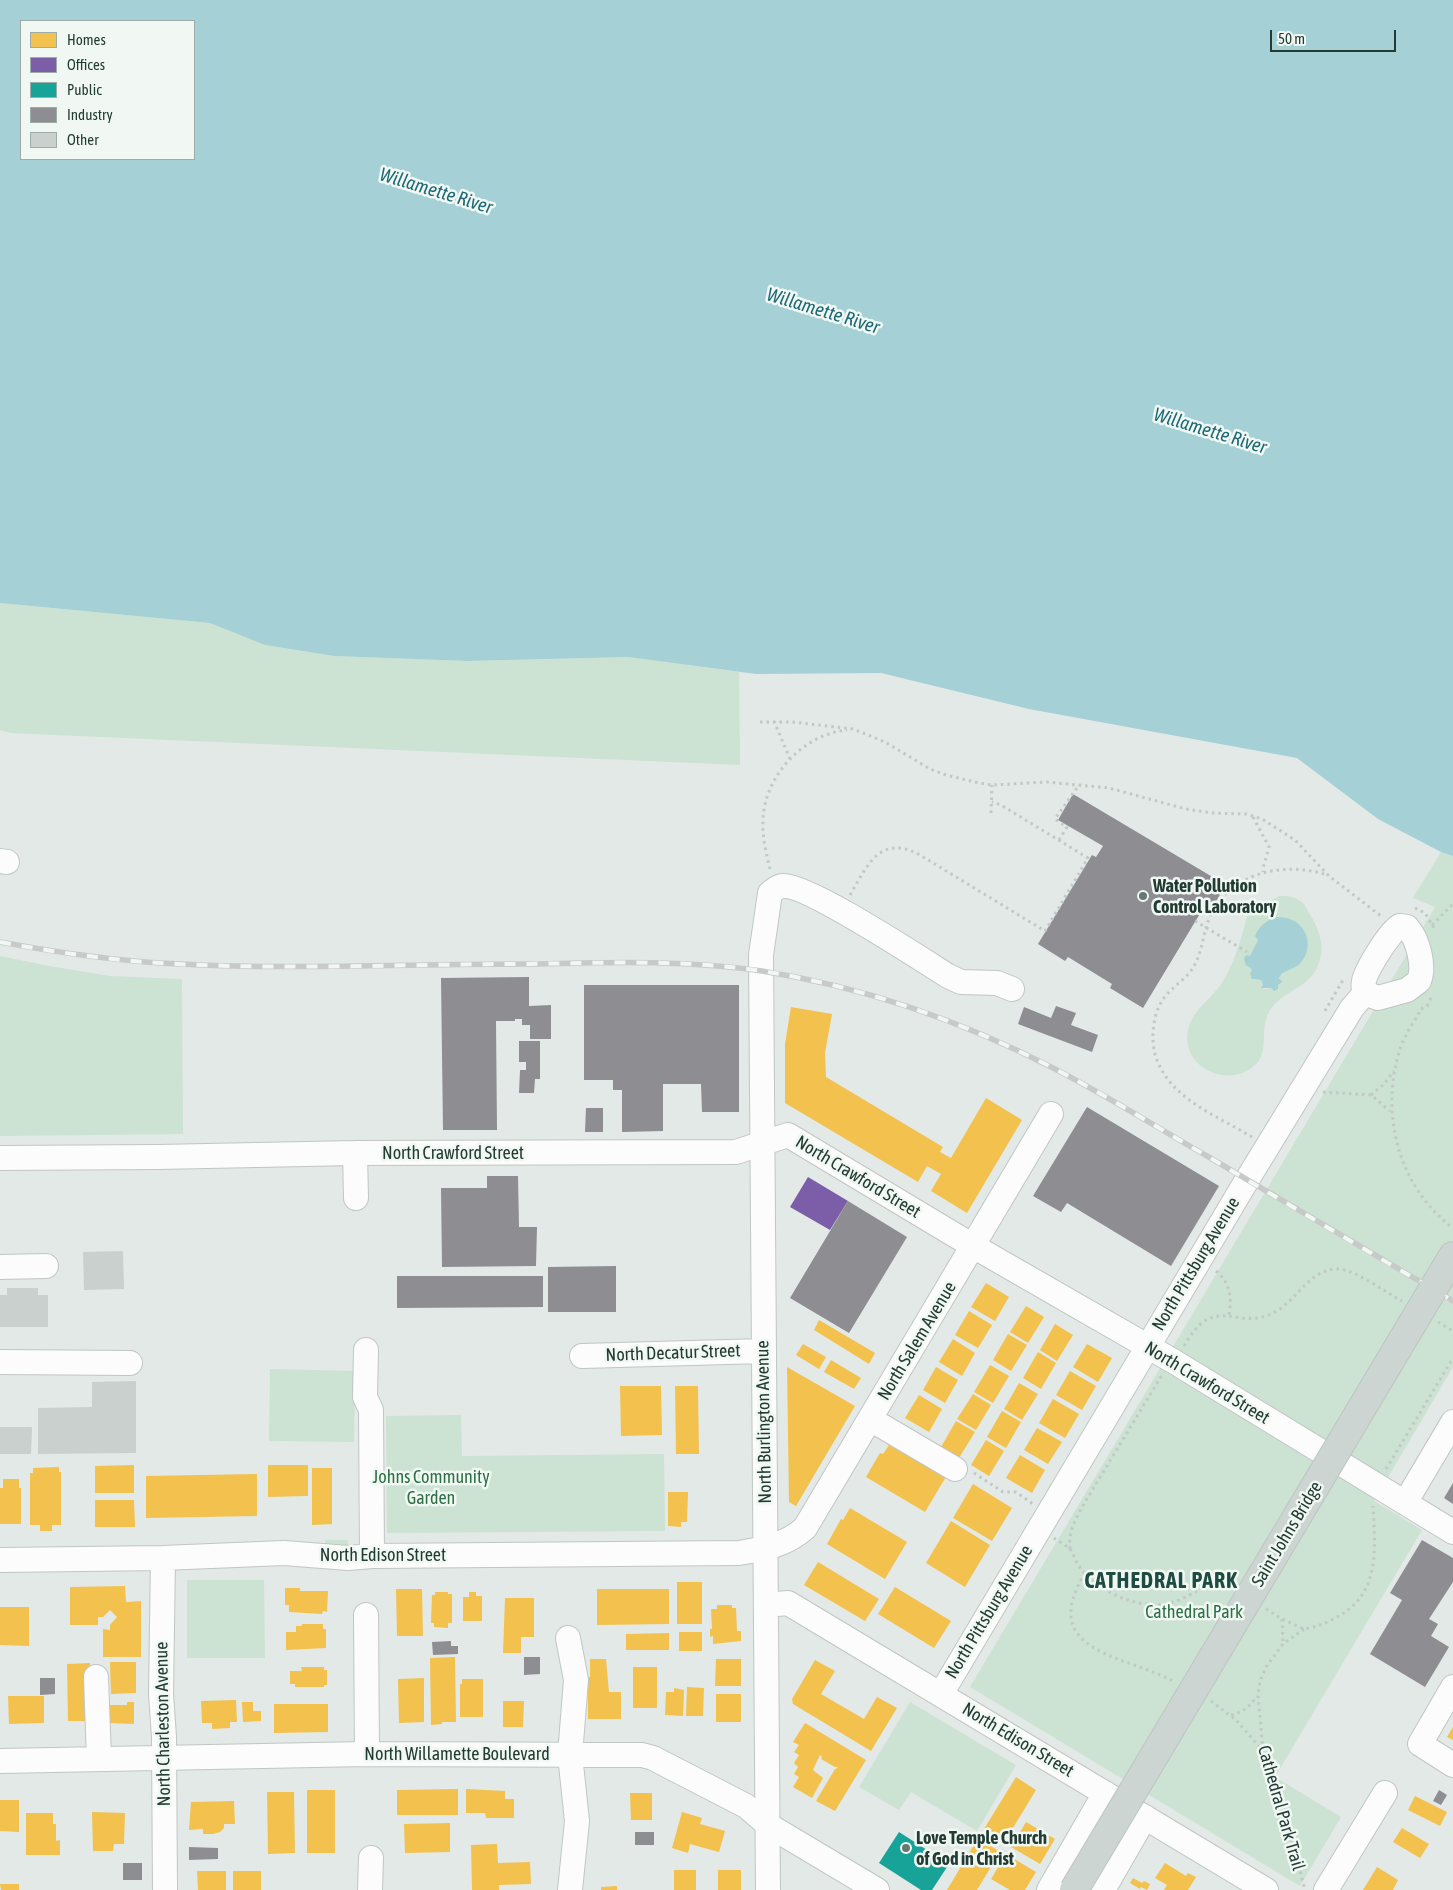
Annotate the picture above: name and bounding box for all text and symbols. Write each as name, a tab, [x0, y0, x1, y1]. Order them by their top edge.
legend	[20, 20, 195, 160]
scale bar	[1273, 20, 1399, 52]
text: 50 m	[1278, 30, 1305, 47]
text: Homes	[67, 31, 106, 48]
text: Offices	[67, 56, 105, 73]
text: Public	[67, 81, 102, 98]
text: Industry	[67, 106, 113, 123]
text: Other	[67, 131, 99, 148]
water label: Willamette River	[377, 163, 495, 219]
water label: Willamette River	[764, 283, 882, 339]
water label: Willamette River	[1151, 403, 1269, 459]
place label: Water Pollution Control Laboratory	[1153, 875, 1276, 918]
marker: Water Pollution Control Laboratory	[1137, 890, 1149, 902]
street label: North Crawford Street	[792, 1131, 924, 1223]
street label: North Crawford Street	[382, 1142, 524, 1164]
street label: North Pittsburg Avenue	[1148, 1193, 1244, 1335]
street label: North Salem Avenue	[873, 1278, 961, 1404]
street label: North Crawford Street	[1141, 1337, 1273, 1429]
street label: North Decatur Street	[605, 1340, 741, 1366]
street label: North Burlington Avenue	[752, 1340, 776, 1504]
park label: Johns Community Garden	[372, 1466, 490, 1508]
street label: Saint Johns Bridge	[1247, 1477, 1327, 1591]
street label: North Pittsburg Avenue	[941, 1541, 1037, 1683]
street label: North Edison Street	[320, 1544, 446, 1566]
district label: CATHEDRAL PARK	[1082, 1568, 1240, 1594]
park label: Cathedral Park	[1145, 1601, 1243, 1623]
street label: North Charleston Avenue	[151, 1641, 175, 1807]
street label: North Edison Street	[958, 1698, 1078, 1782]
street label: North Willamette Boulevard	[364, 1743, 550, 1765]
street label: Cathedral Park Trail	[1253, 1743, 1309, 1873]
place label: Love Temple Church of God in Christ	[916, 1827, 1047, 1870]
marker: Love Temple Church of God in Christ	[900, 1842, 912, 1854]

